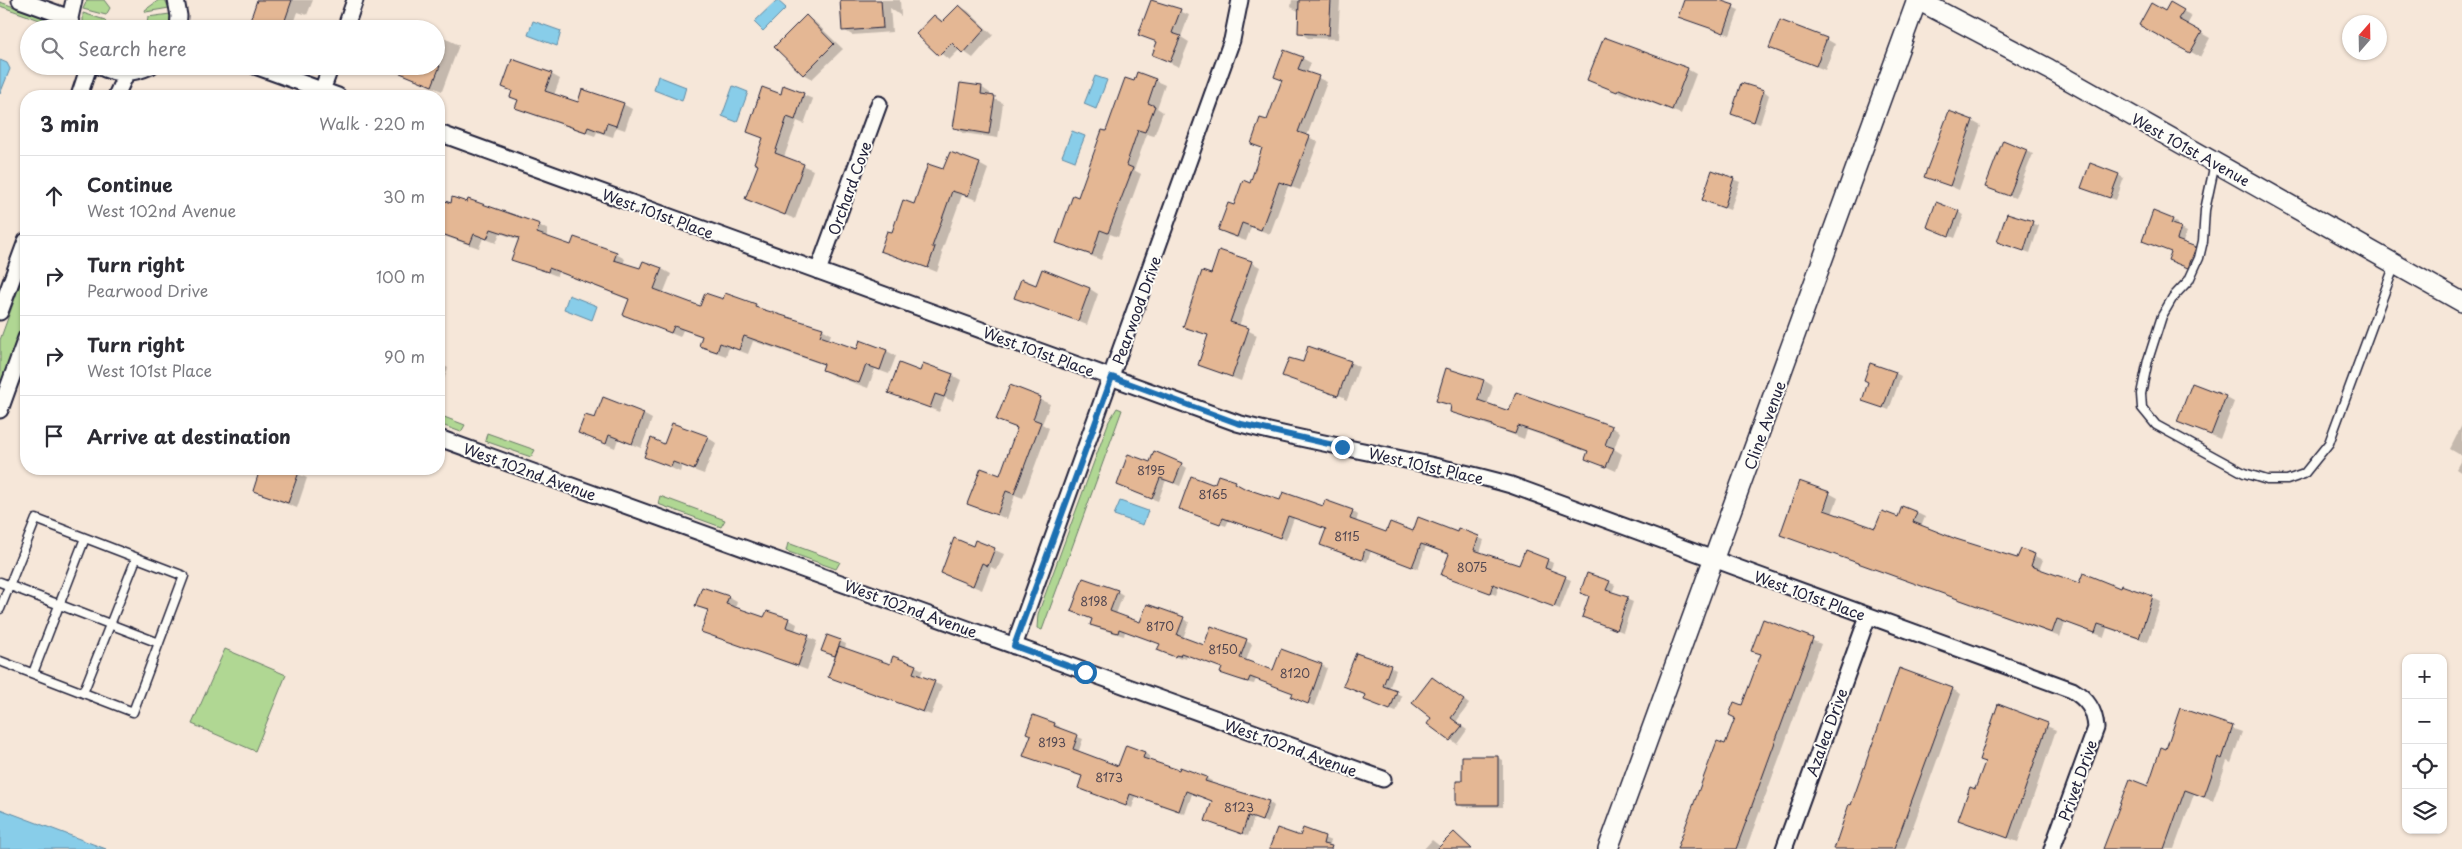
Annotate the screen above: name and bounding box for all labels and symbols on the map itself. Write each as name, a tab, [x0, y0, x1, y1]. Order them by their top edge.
north arrow	[2342, 15, 2387, 60]
street label: West 101st Avenue	[2127, 107, 2255, 191]
street label: Orchard Cove	[821, 138, 877, 238]
street label: West 101st Place	[599, 182, 717, 244]
street label: Pearwood Drive	[1106, 253, 1166, 367]
street label: West 101st Place	[980, 320, 1098, 382]
street label: Cline Avenue	[1737, 377, 1791, 473]
street label: West 102nd Avenue	[460, 436, 600, 506]
route end	[1331, 436, 1354, 459]
street label: West 101st Place	[1366, 441, 1486, 489]
house number: 8195	[1137, 461, 1165, 479]
house number: 8165	[1198, 485, 1228, 503]
house number: 8115	[1334, 527, 1360, 545]
house number: 8075	[1457, 558, 1487, 576]
street label: West 101st Place	[1751, 564, 1869, 626]
street label: West 102nd Avenue	[841, 573, 981, 643]
house number: 8198	[1080, 592, 1108, 610]
house number: 8170	[1146, 617, 1174, 635]
house number: 8150	[1208, 640, 1238, 658]
route start	[1074, 661, 1097, 684]
house number: 8120	[1280, 664, 1310, 682]
street label: Azalea Drive	[1799, 685, 1853, 779]
street label: West 102nd Avenue	[1221, 712, 1361, 782]
house number: 8193	[1038, 733, 1066, 751]
street label: Privet Drive	[2052, 736, 2102, 824]
house number: 8173	[1095, 768, 1123, 786]
house number: 8123	[1224, 798, 1254, 816]

